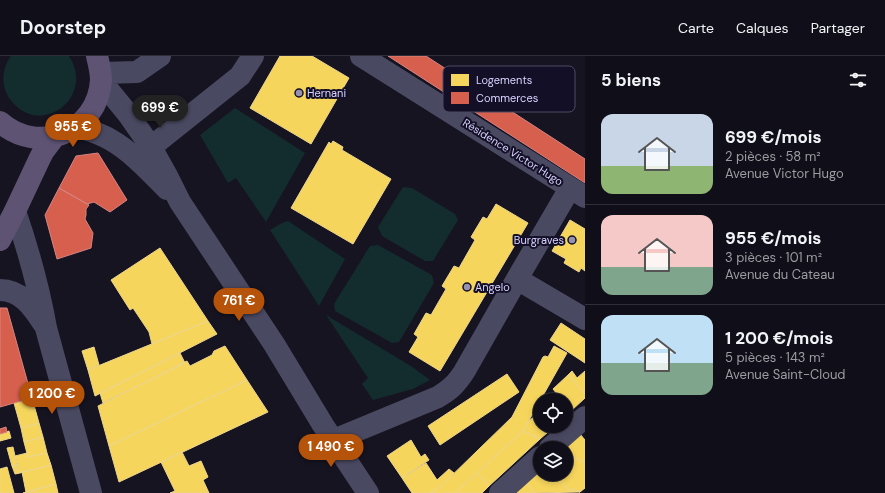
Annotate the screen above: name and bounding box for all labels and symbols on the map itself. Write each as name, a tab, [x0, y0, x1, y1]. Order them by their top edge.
legend	[443, 66, 575, 112]
text: Logements	[476, 73, 532, 87]
place label: Hernani	[307, 86, 346, 100]
marker: Hernani	[294, 88, 304, 98]
text: Commerces	[476, 91, 538, 105]
pin: 699 €	[132, 95, 188, 129]
pin: 955 €	[45, 114, 101, 148]
street label: Résidence Victor Hugo	[460, 115, 566, 189]
place label: Burgraves	[514, 233, 564, 247]
marker: Burgraves	[567, 235, 577, 245]
place label: Angelo	[475, 280, 510, 294]
marker: Angelo	[462, 282, 472, 292]
pin: 761 €	[211, 288, 267, 322]
pin: 1 200 €	[15, 381, 89, 415]
pin: 1 490 €	[294, 434, 368, 468]

